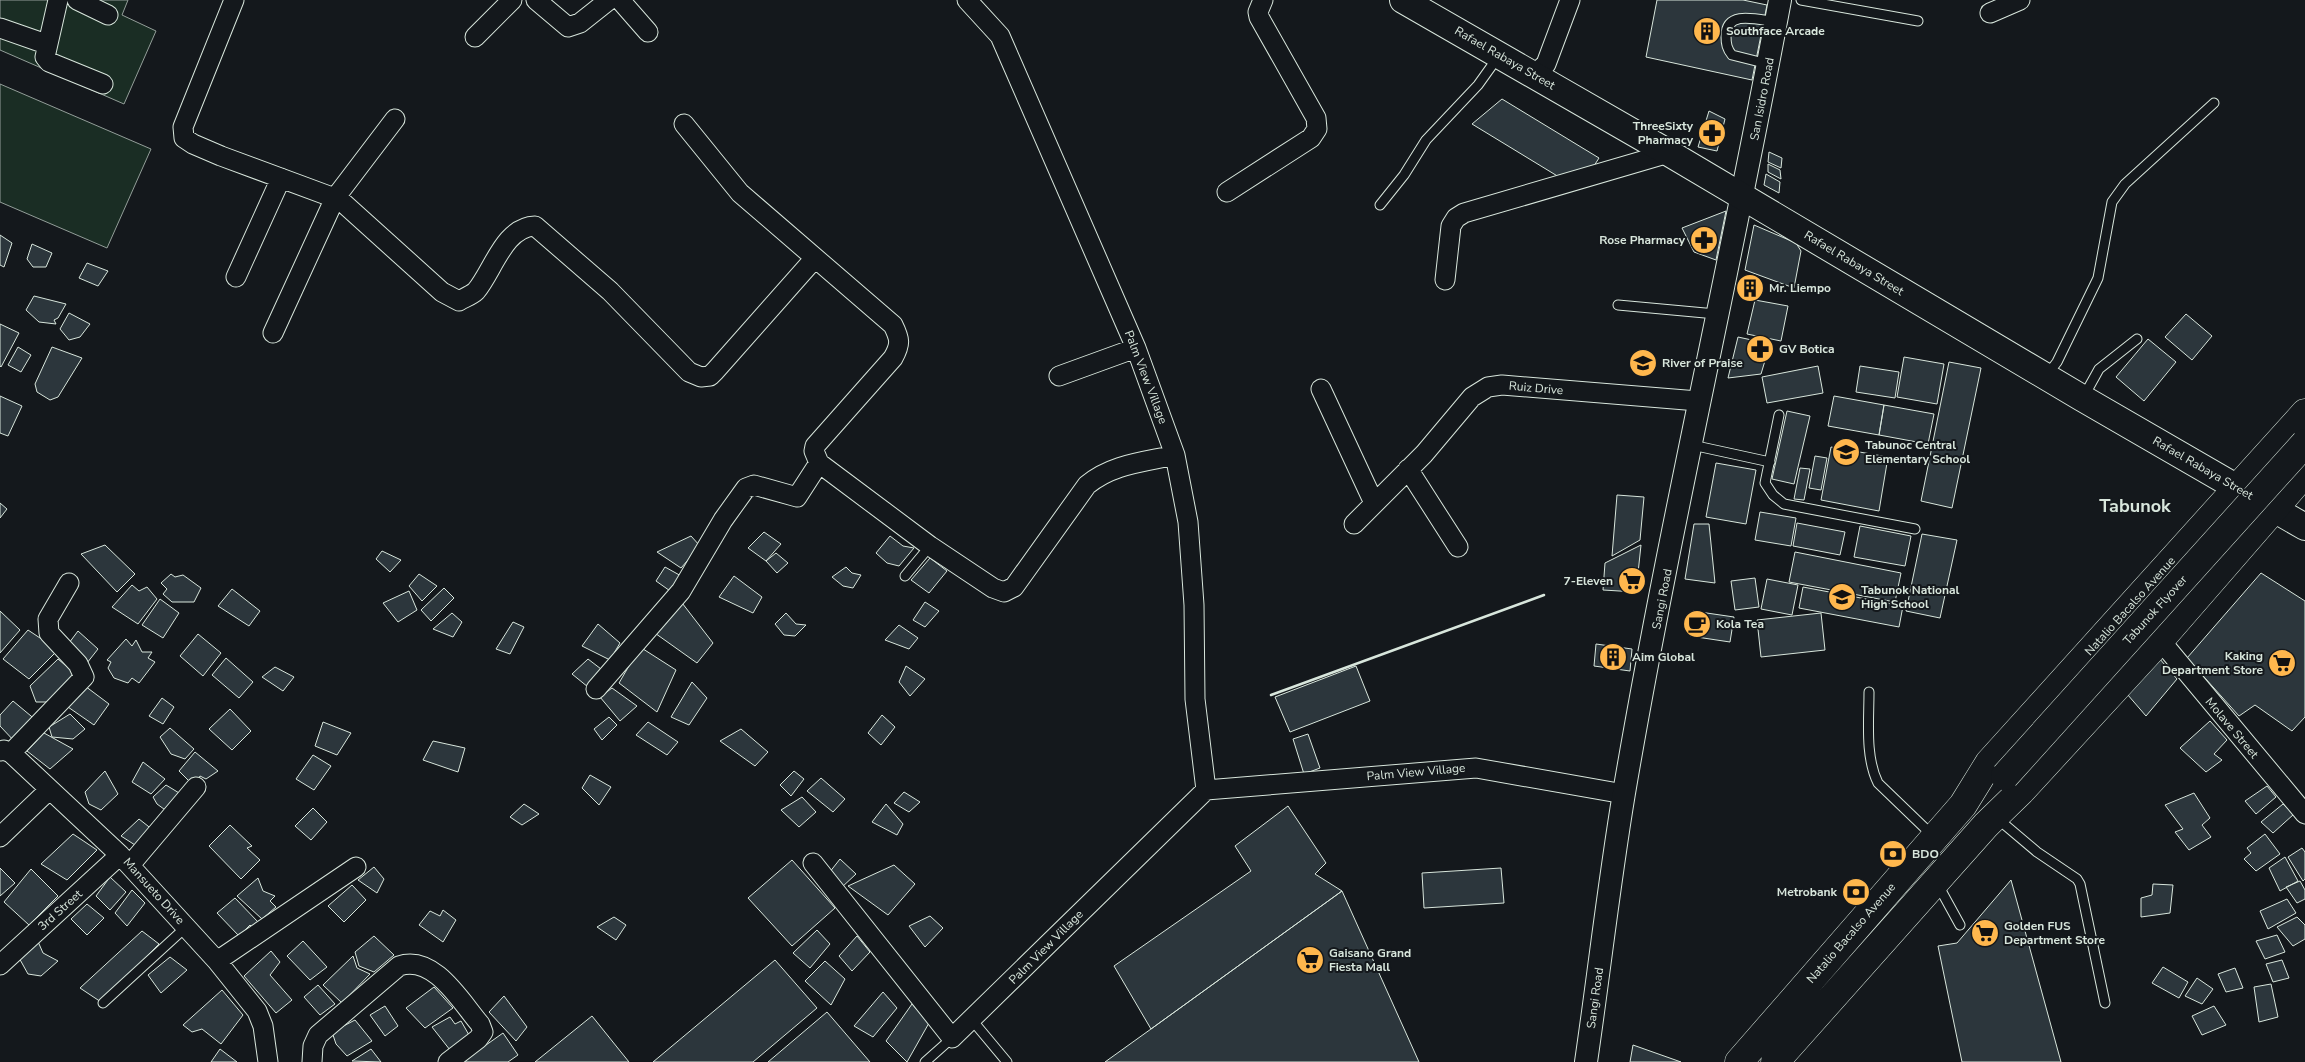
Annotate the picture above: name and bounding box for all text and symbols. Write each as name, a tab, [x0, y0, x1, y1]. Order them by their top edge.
building icon: Southface Arcade	[1692, 16, 1722, 46]
street label: Rafael Rabaya Street	[1452, 23, 1559, 94]
place label: Southface Arcade	[1726, 23, 1825, 39]
street label: San Isidro Road	[1746, 56, 1778, 142]
place label: ThreeSixty Pharmacy	[1633, 118, 1694, 148]
pharmacy icon: ThreeSixty Pharmacy	[1697, 118, 1727, 148]
pharmacy icon: Rose Pharmacy	[1689, 225, 1719, 255]
street label: Rafael Rabaya Street	[1801, 227, 1907, 300]
place label: Rose Pharmacy	[1599, 232, 1686, 248]
building icon: Mr. Liempo	[1735, 273, 1765, 303]
place label: Mr. Liempo	[1769, 280, 1831, 296]
street label: Palm View Village	[1121, 328, 1171, 426]
pharmacy icon: GV Botica	[1745, 334, 1775, 364]
place label: GV Botica	[1779, 341, 1834, 357]
school or university icon: River of Praise	[1628, 348, 1658, 378]
place label: River of Praise	[1662, 355, 1743, 371]
street label: Ruiz Drive	[1508, 378, 1564, 398]
street label: Rafael Rabaya Street	[2150, 433, 2257, 504]
school or university icon: Tabunoc Central Elementary School	[1831, 437, 1861, 467]
place label: Tabunoc Central Elementary School	[1865, 437, 1970, 467]
district label: Tabunok	[2099, 494, 2171, 518]
street label: Natalio Bacalso Avenue	[2081, 553, 2179, 659]
supermarket icon: 7-Eleven	[1617, 566, 1647, 596]
street label: Sangi Road	[1648, 567, 1676, 631]
street label: Tabunok Flyover	[2119, 571, 2191, 648]
place label: 7-Eleven	[1564, 573, 1613, 589]
school or university icon: Tabunok National High School	[1827, 582, 1857, 612]
place label: Tabunok National High School	[1861, 582, 1960, 612]
cafe icon: Kola Tea	[1682, 609, 1712, 639]
place label: Kola Tea	[1716, 616, 1764, 632]
building icon: Aim Global	[1598, 642, 1628, 672]
place label: Kaking Department Store	[2162, 648, 2263, 678]
supermarket icon: Kaking Department Store	[2267, 648, 2297, 678]
place label: Aim Global	[1632, 649, 1695, 665]
street label: Molave Street	[2202, 694, 2263, 763]
street label: Palm View Village	[1366, 760, 1466, 784]
bank icon: BDO	[1878, 839, 1908, 869]
place label: BDO	[1912, 846, 1939, 862]
street label: Mansueto Drive	[120, 854, 188, 928]
bank icon: Metrobank	[1841, 877, 1871, 907]
street label: Natalio Bacalso Avenue	[1803, 879, 1899, 987]
place label: Metrobank	[1777, 884, 1838, 900]
street label: 3rd Street	[34, 885, 86, 934]
street label: Palm View Village	[1005, 906, 1087, 988]
supermarket icon: Golden FUS Department Store	[1970, 918, 2000, 948]
place label: Golden FUS Department Store	[2004, 918, 2106, 948]
supermarket icon: Gaisano Grand Fiesta Mall	[1295, 945, 1325, 975]
place label: Gaisano Grand Fiesta Mall	[1329, 945, 1411, 975]
street label: Sangi Road	[1583, 966, 1607, 1030]

